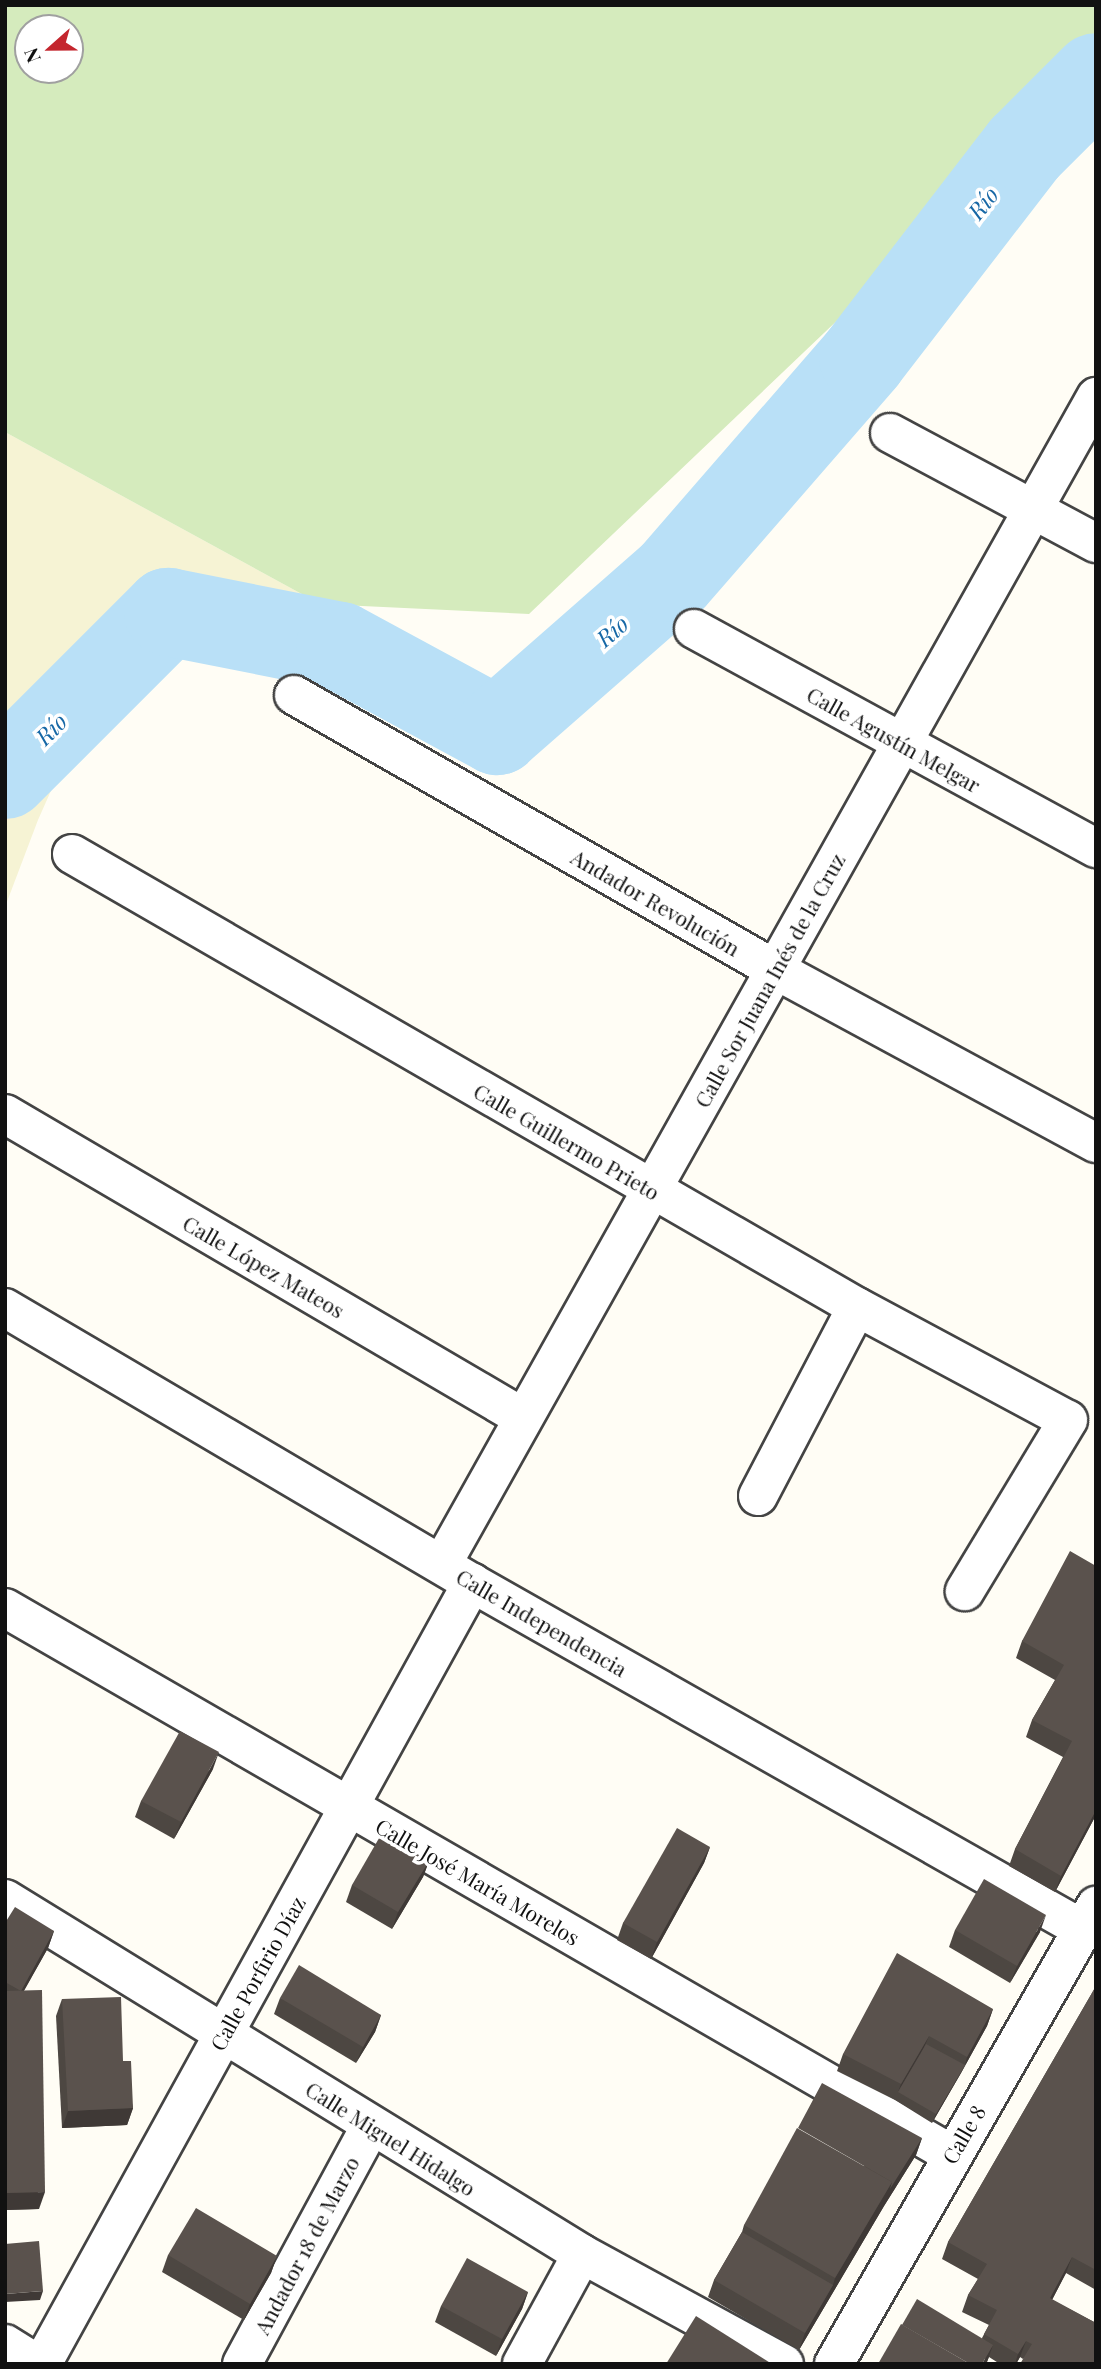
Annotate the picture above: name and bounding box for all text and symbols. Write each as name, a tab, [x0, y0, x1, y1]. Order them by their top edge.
north arrow	[14, 14, 84, 84]
text: N	[17, 45, 46, 67]
water label: Río	[962, 181, 1004, 225]
water label: Río	[590, 610, 634, 652]
street label: Calle Agustín Melgar	[803, 681, 985, 797]
water label: Río	[29, 707, 73, 751]
street label: Andador Revolución	[567, 843, 745, 961]
street label: Calle Sor Juana Inés de la Cruz	[688, 848, 850, 1112]
street label: Calle Guillermo Prieto	[470, 1078, 664, 1204]
street label: Calle López Mateos	[179, 1210, 349, 1322]
street label: Calle Independencia	[452, 1563, 632, 1681]
street label: Calle José María Morelos	[372, 1812, 584, 1950]
street label: Calle Porfirio Díaz	[204, 1891, 310, 2055]
street label: Calle Miguel Hidalgo	[302, 2076, 480, 2200]
street label: Calle 8	[936, 2100, 990, 2168]
street label: Andador 18 de Marzo	[248, 2152, 364, 2338]

